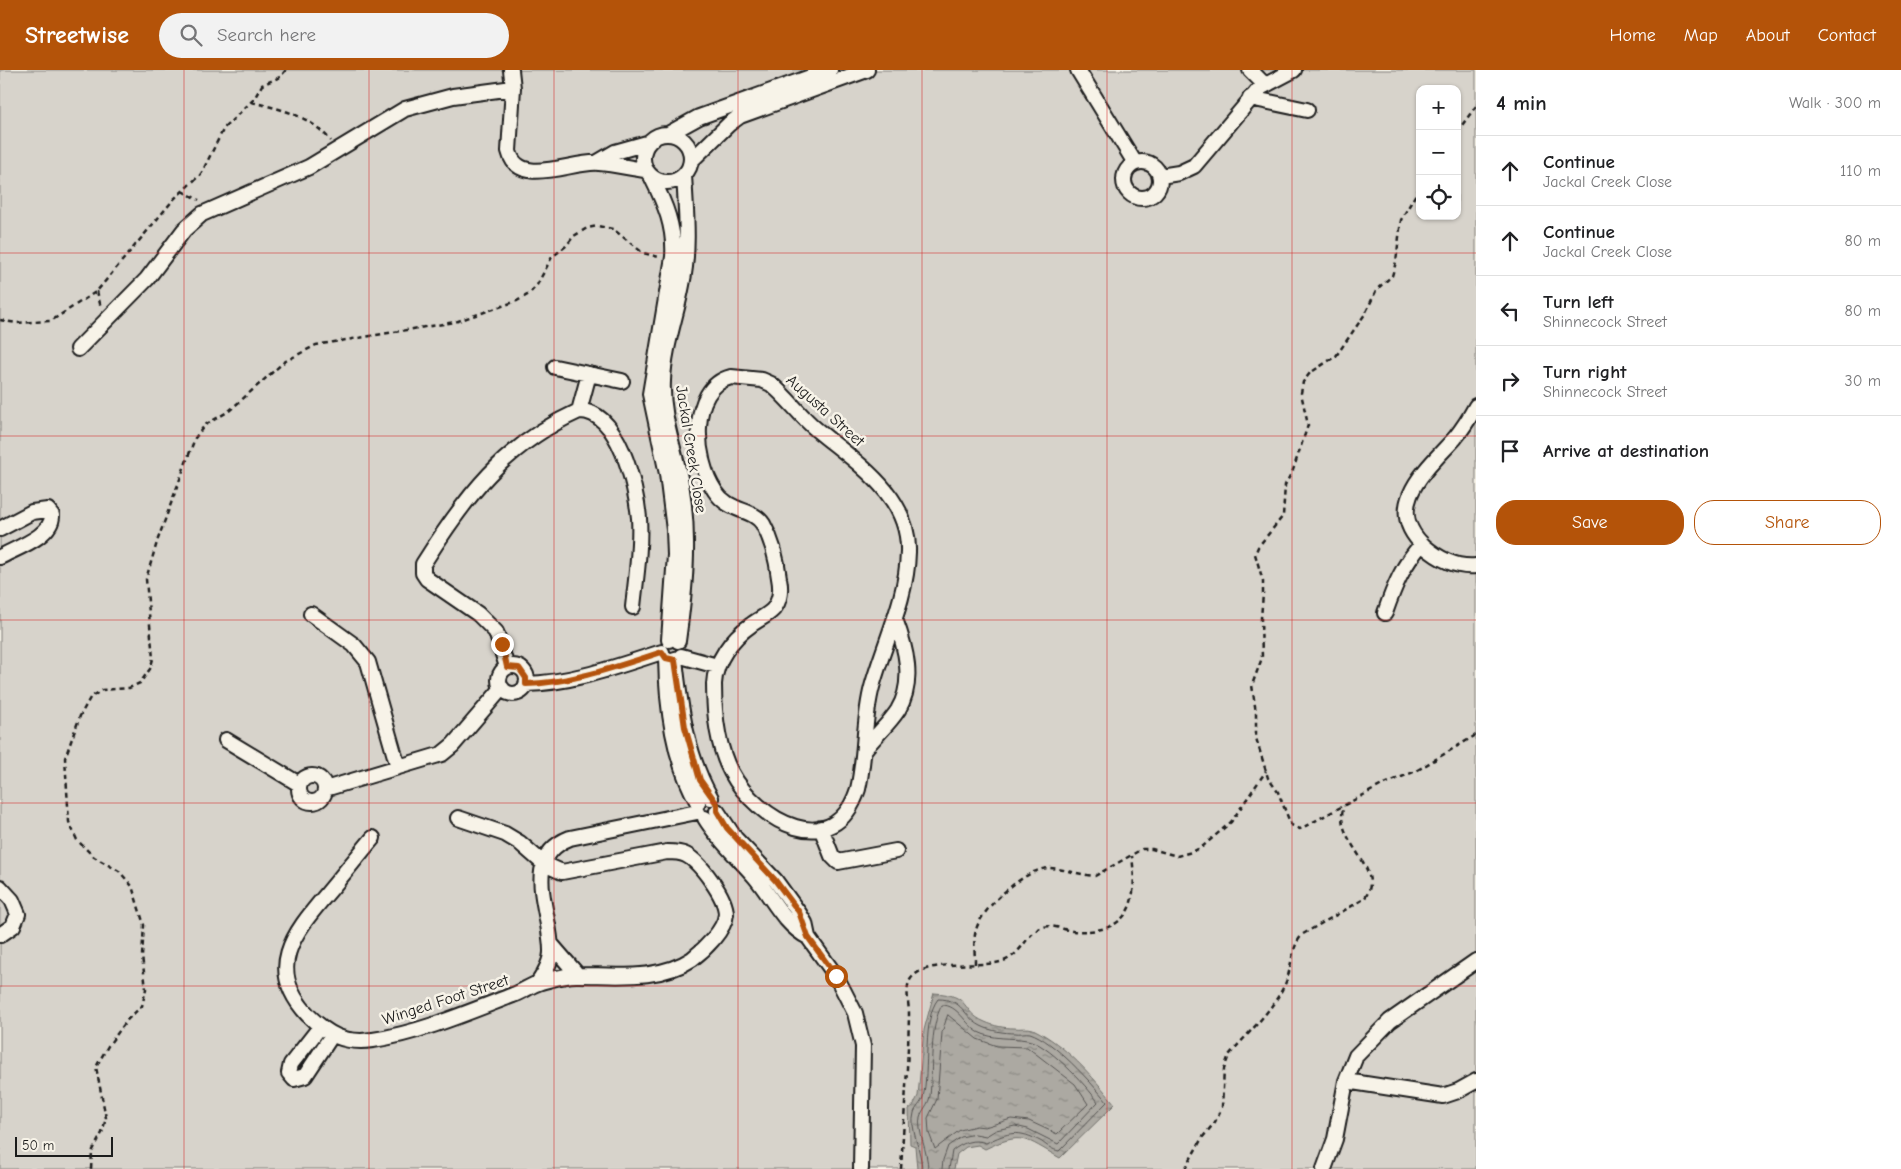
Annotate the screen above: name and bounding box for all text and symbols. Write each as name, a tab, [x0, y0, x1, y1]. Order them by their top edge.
search box	[159, 13, 509, 58]
text: Streetwise	[25, 21, 129, 49]
icon: search	[177, 21, 205, 49]
text: Search here	[217, 24, 316, 46]
text: Home	[1609, 25, 1656, 46]
text: Map	[1684, 25, 1718, 46]
text: About	[1746, 25, 1790, 46]
text: Contact	[1818, 25, 1876, 46]
map controls	[1416, 85, 1461, 220]
button: +	[1416, 85, 1461, 130]
text: 4 min	[1496, 91, 1547, 115]
text: Walk · 300 m	[1789, 94, 1881, 112]
button: −	[1416, 130, 1461, 175]
text: Continue	[1543, 151, 1615, 173]
icon: ahead	[1496, 157, 1524, 185]
text: 110 m	[1840, 162, 1881, 180]
text: Jackal Creek Close	[1543, 173, 1672, 191]
button: locate	[1416, 175, 1461, 220]
text: Continue	[1543, 221, 1615, 243]
icon: ahead	[1496, 227, 1524, 255]
text: 80 m	[1844, 232, 1881, 250]
text: Jackal Creek Close	[1543, 243, 1672, 261]
text: Turn left	[1543, 291, 1614, 313]
icon: left	[1496, 297, 1524, 325]
text: 80 m	[1844, 302, 1881, 320]
text: Shinnecock Street	[1543, 313, 1667, 331]
text: Turn right	[1543, 361, 1627, 383]
icon: right	[1496, 367, 1524, 395]
street label: Augusta Street	[783, 371, 868, 451]
text: 30 m	[1845, 372, 1881, 390]
text: Shinnecock Street	[1543, 383, 1667, 401]
street label: Jackal Creek Close	[672, 384, 710, 514]
icon: arrive	[1496, 437, 1524, 465]
text: Arrive at destination	[1543, 440, 1709, 462]
button: Save	[1496, 500, 1684, 545]
button: Share	[1694, 500, 1881, 545]
route end	[491, 633, 514, 656]
route start	[825, 965, 848, 988]
street label: Winged Foot Street	[380, 971, 511, 1029]
scale bar	[15, 1134, 112, 1157]
text: 50 m	[22, 1137, 54, 1154]

